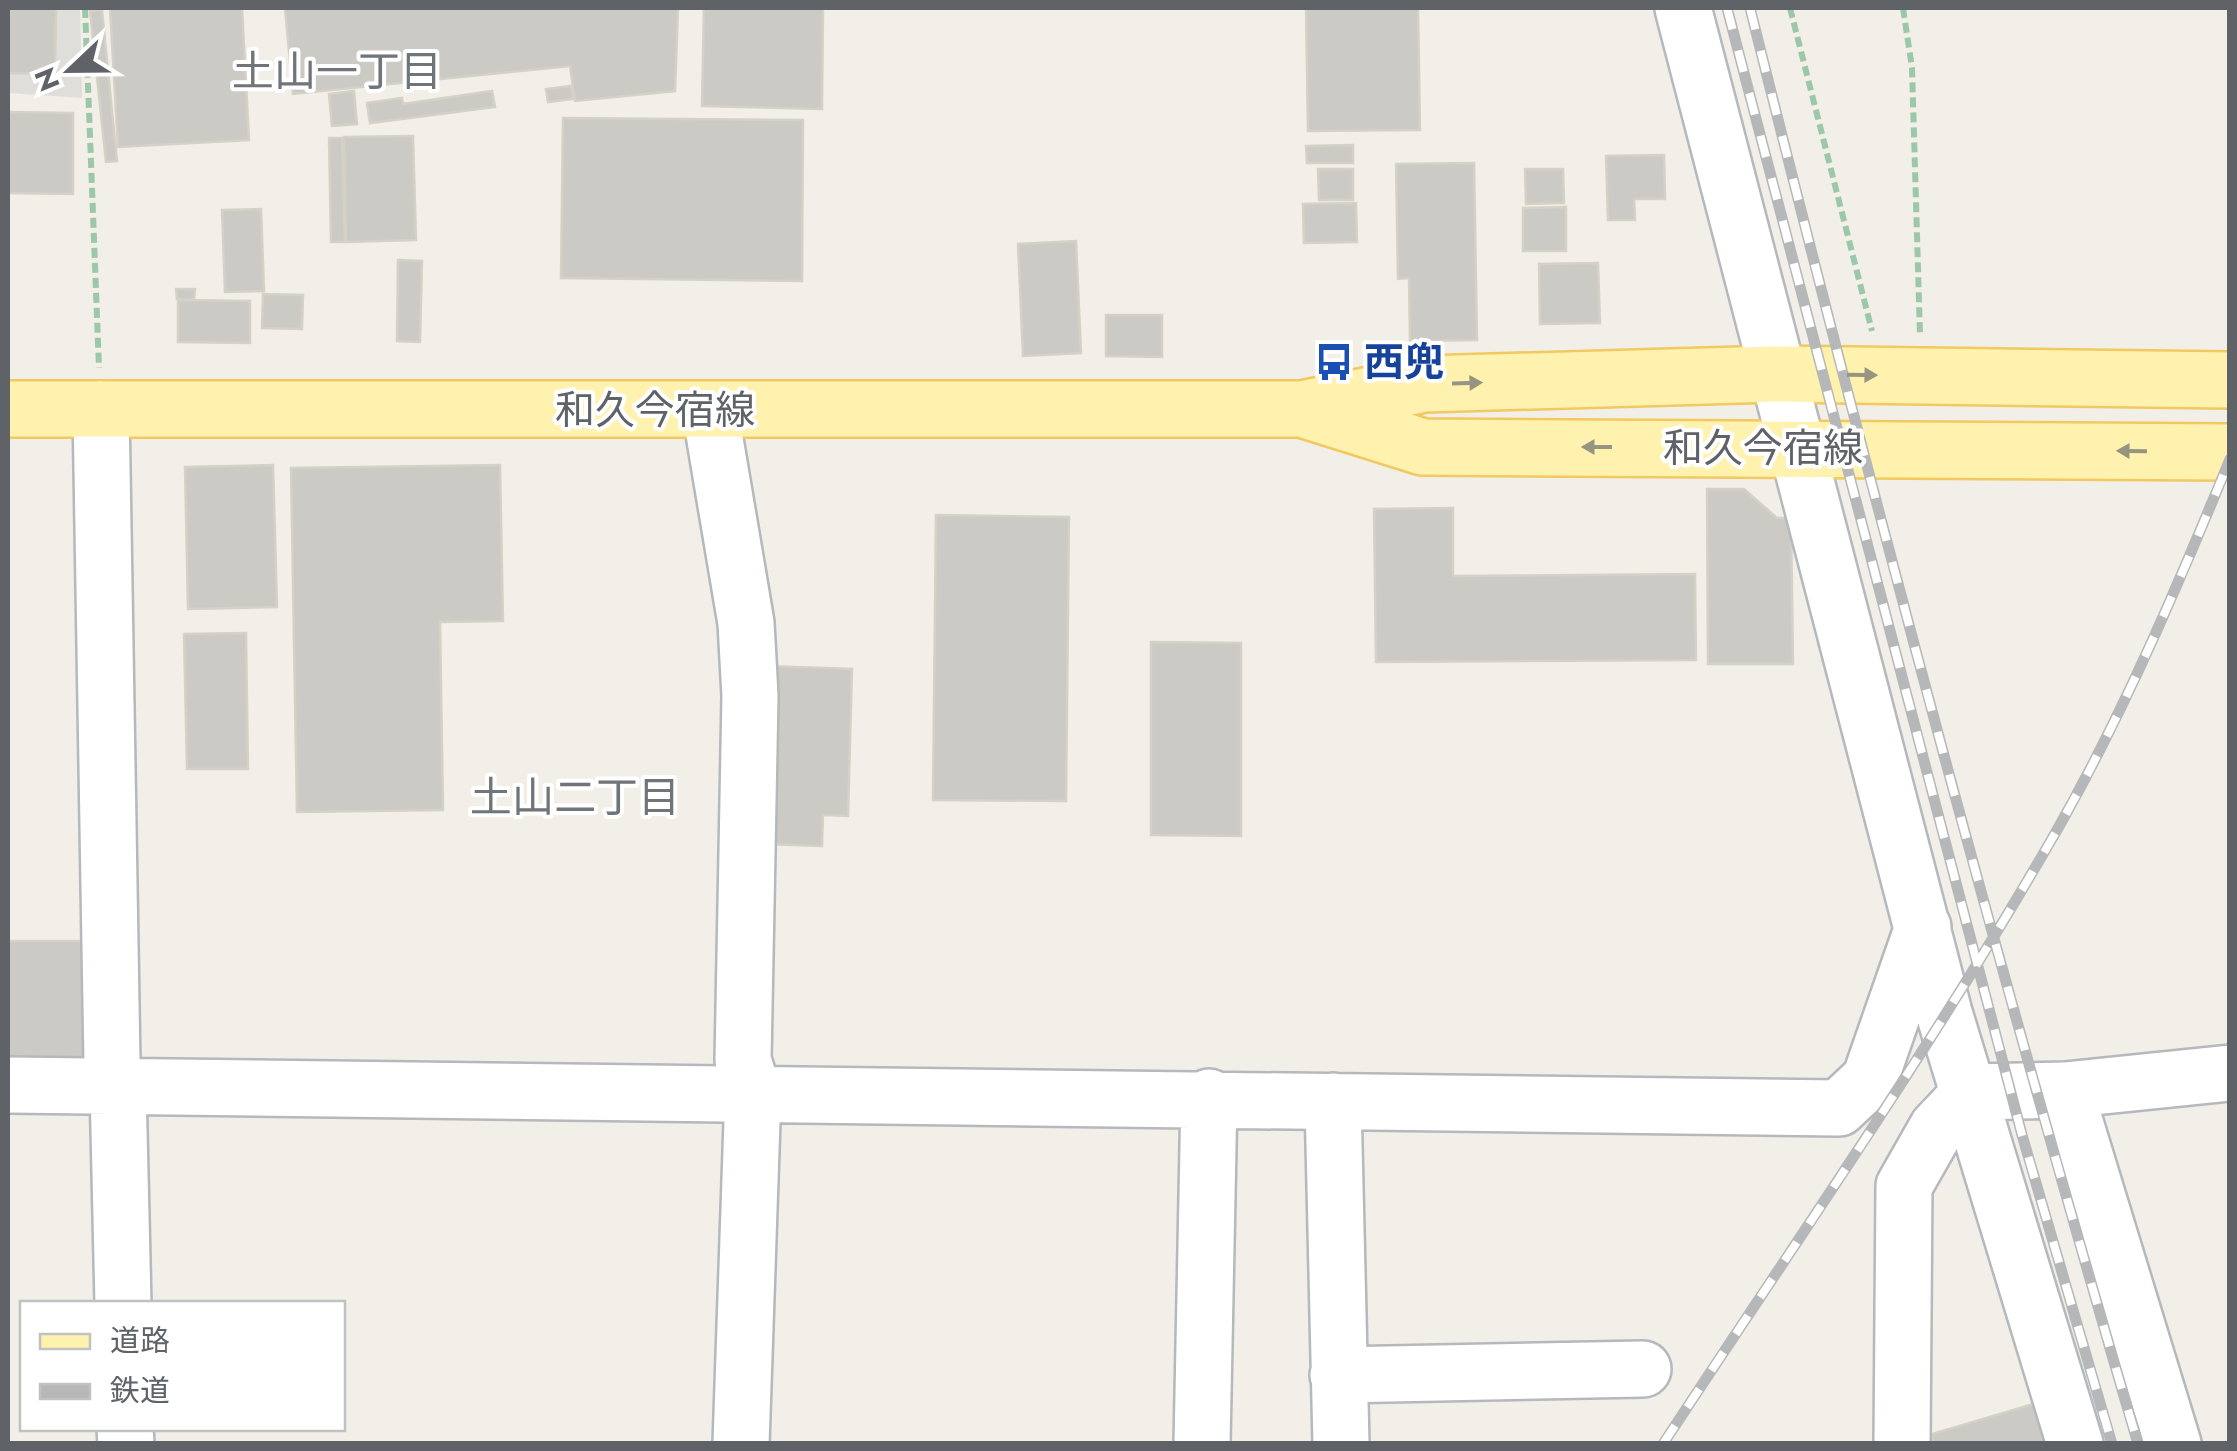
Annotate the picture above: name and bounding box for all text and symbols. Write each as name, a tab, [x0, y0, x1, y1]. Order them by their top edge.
north arrow	[20, 20, 120, 120]
district label: 土山一丁目	[232, 41, 442, 102]
text: N	[24, 61, 70, 97]
place label: 西兜	[1364, 333, 1444, 391]
bus stop icon: 西兜	[1313, 341, 1355, 383]
one-way arrow	[1846, 367, 1878, 383]
one-way arrow	[1451, 374, 1483, 390]
street label: 和久今宿線	[555, 381, 755, 439]
street label: 和久今宿線	[1663, 419, 1863, 477]
one-way arrow	[1581, 439, 1613, 455]
one-way arrow	[2116, 443, 2148, 459]
district label: 土山二丁目	[470, 767, 680, 828]
legend	[20, 1301, 345, 1431]
text: 道路	[110, 1319, 170, 1362]
text: 鉄道	[110, 1369, 170, 1412]

